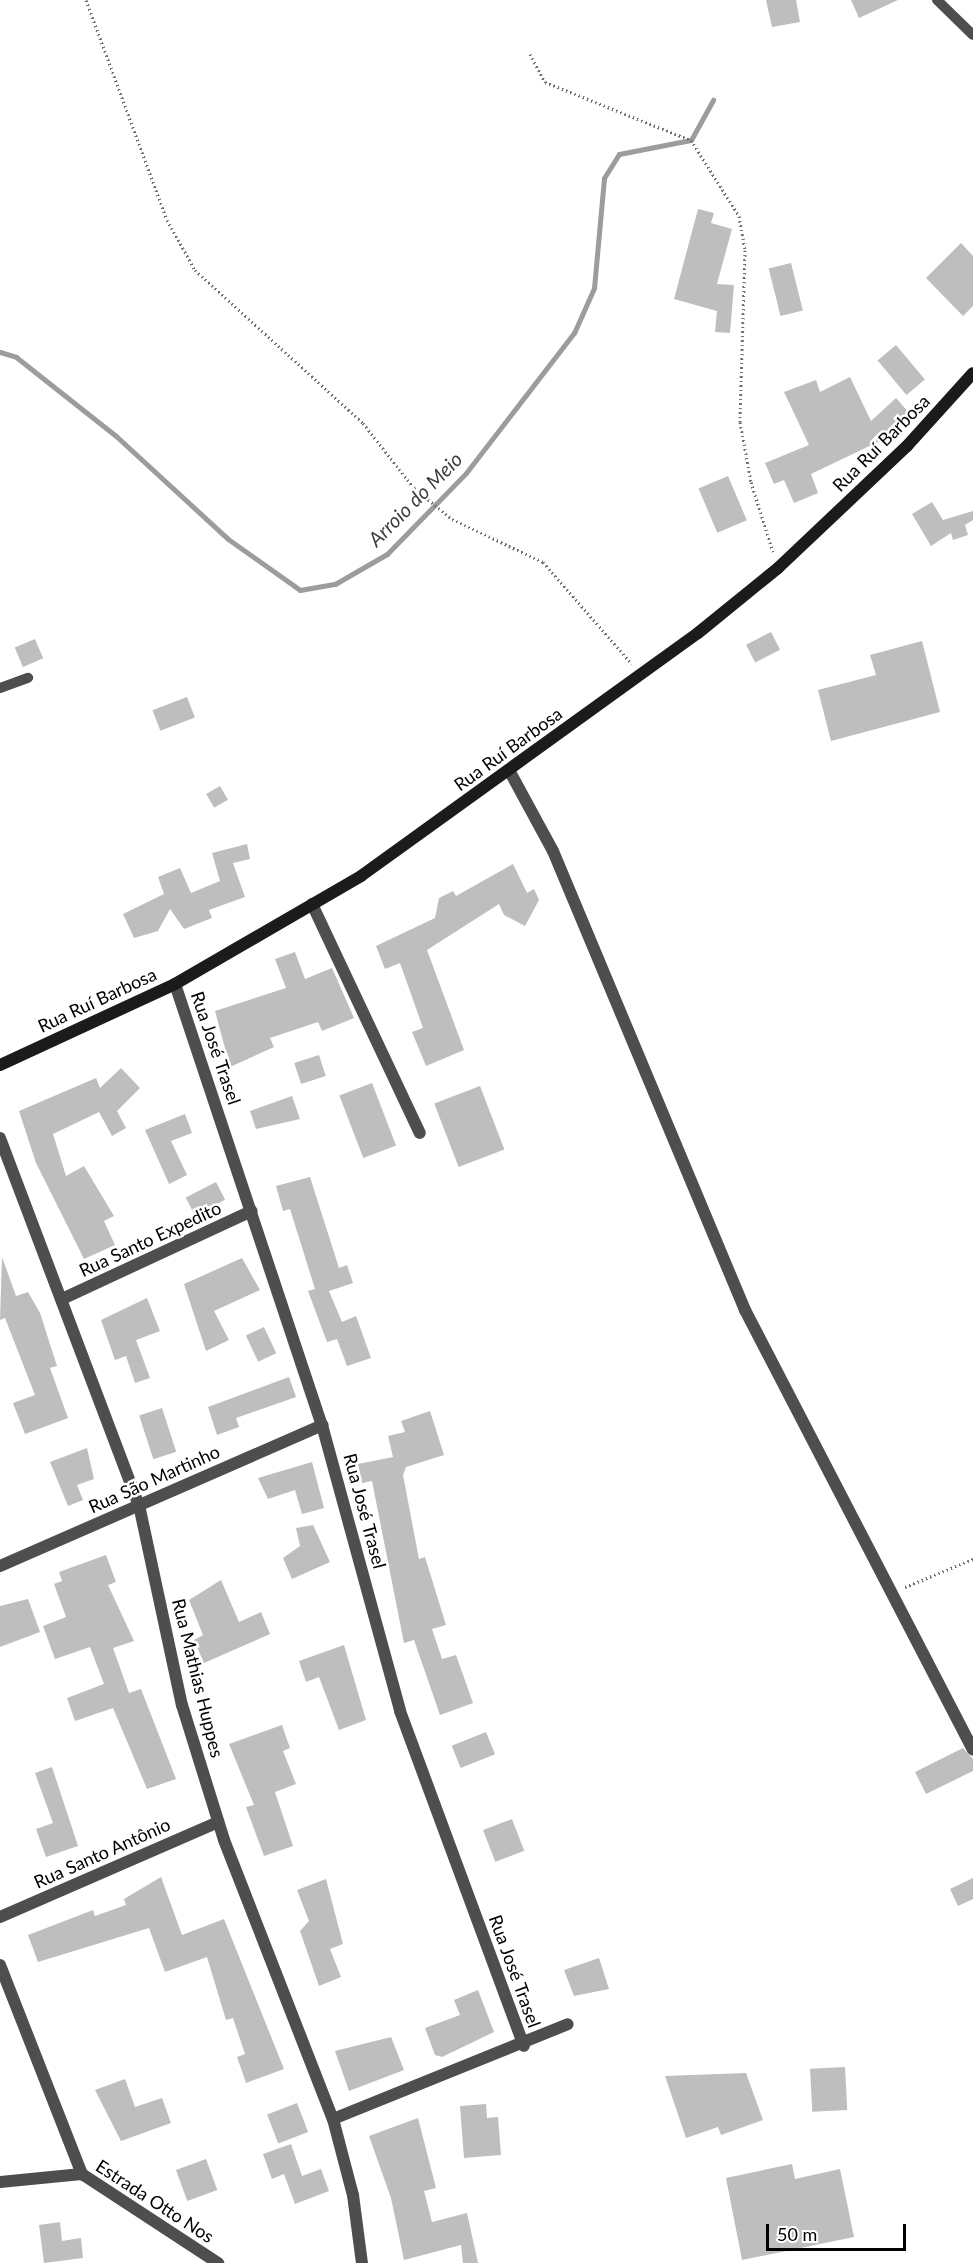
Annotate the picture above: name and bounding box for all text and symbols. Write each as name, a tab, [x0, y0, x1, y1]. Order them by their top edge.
street label: Rua Ruí Barbosa	[828, 390, 934, 496]
water label: Arroio do Meio	[363, 447, 467, 551]
street label: Rua Ruí Barbosa	[450, 703, 566, 795]
street label: Rua Ruí Barbosa	[34, 963, 160, 1037]
street label: Rua José Trasel	[186, 988, 246, 1108]
street label: Rua Santo Expedito	[76, 1197, 224, 1281]
street label: Rua São Martinho	[85, 1440, 223, 1518]
street label: Rua José Trasel	[339, 1451, 391, 1571]
street label: Rua Mathias Huppes	[168, 1596, 228, 1760]
street label: Rua Santo Antônio	[30, 1813, 174, 1893]
street label: Rua José Trasel	[484, 1911, 546, 2031]
street label: Estrada Otto Nos	[92, 2155, 218, 2247]
scale bar	[769, 2212, 908, 2250]
text: 50 m	[777, 2223, 817, 2245]

